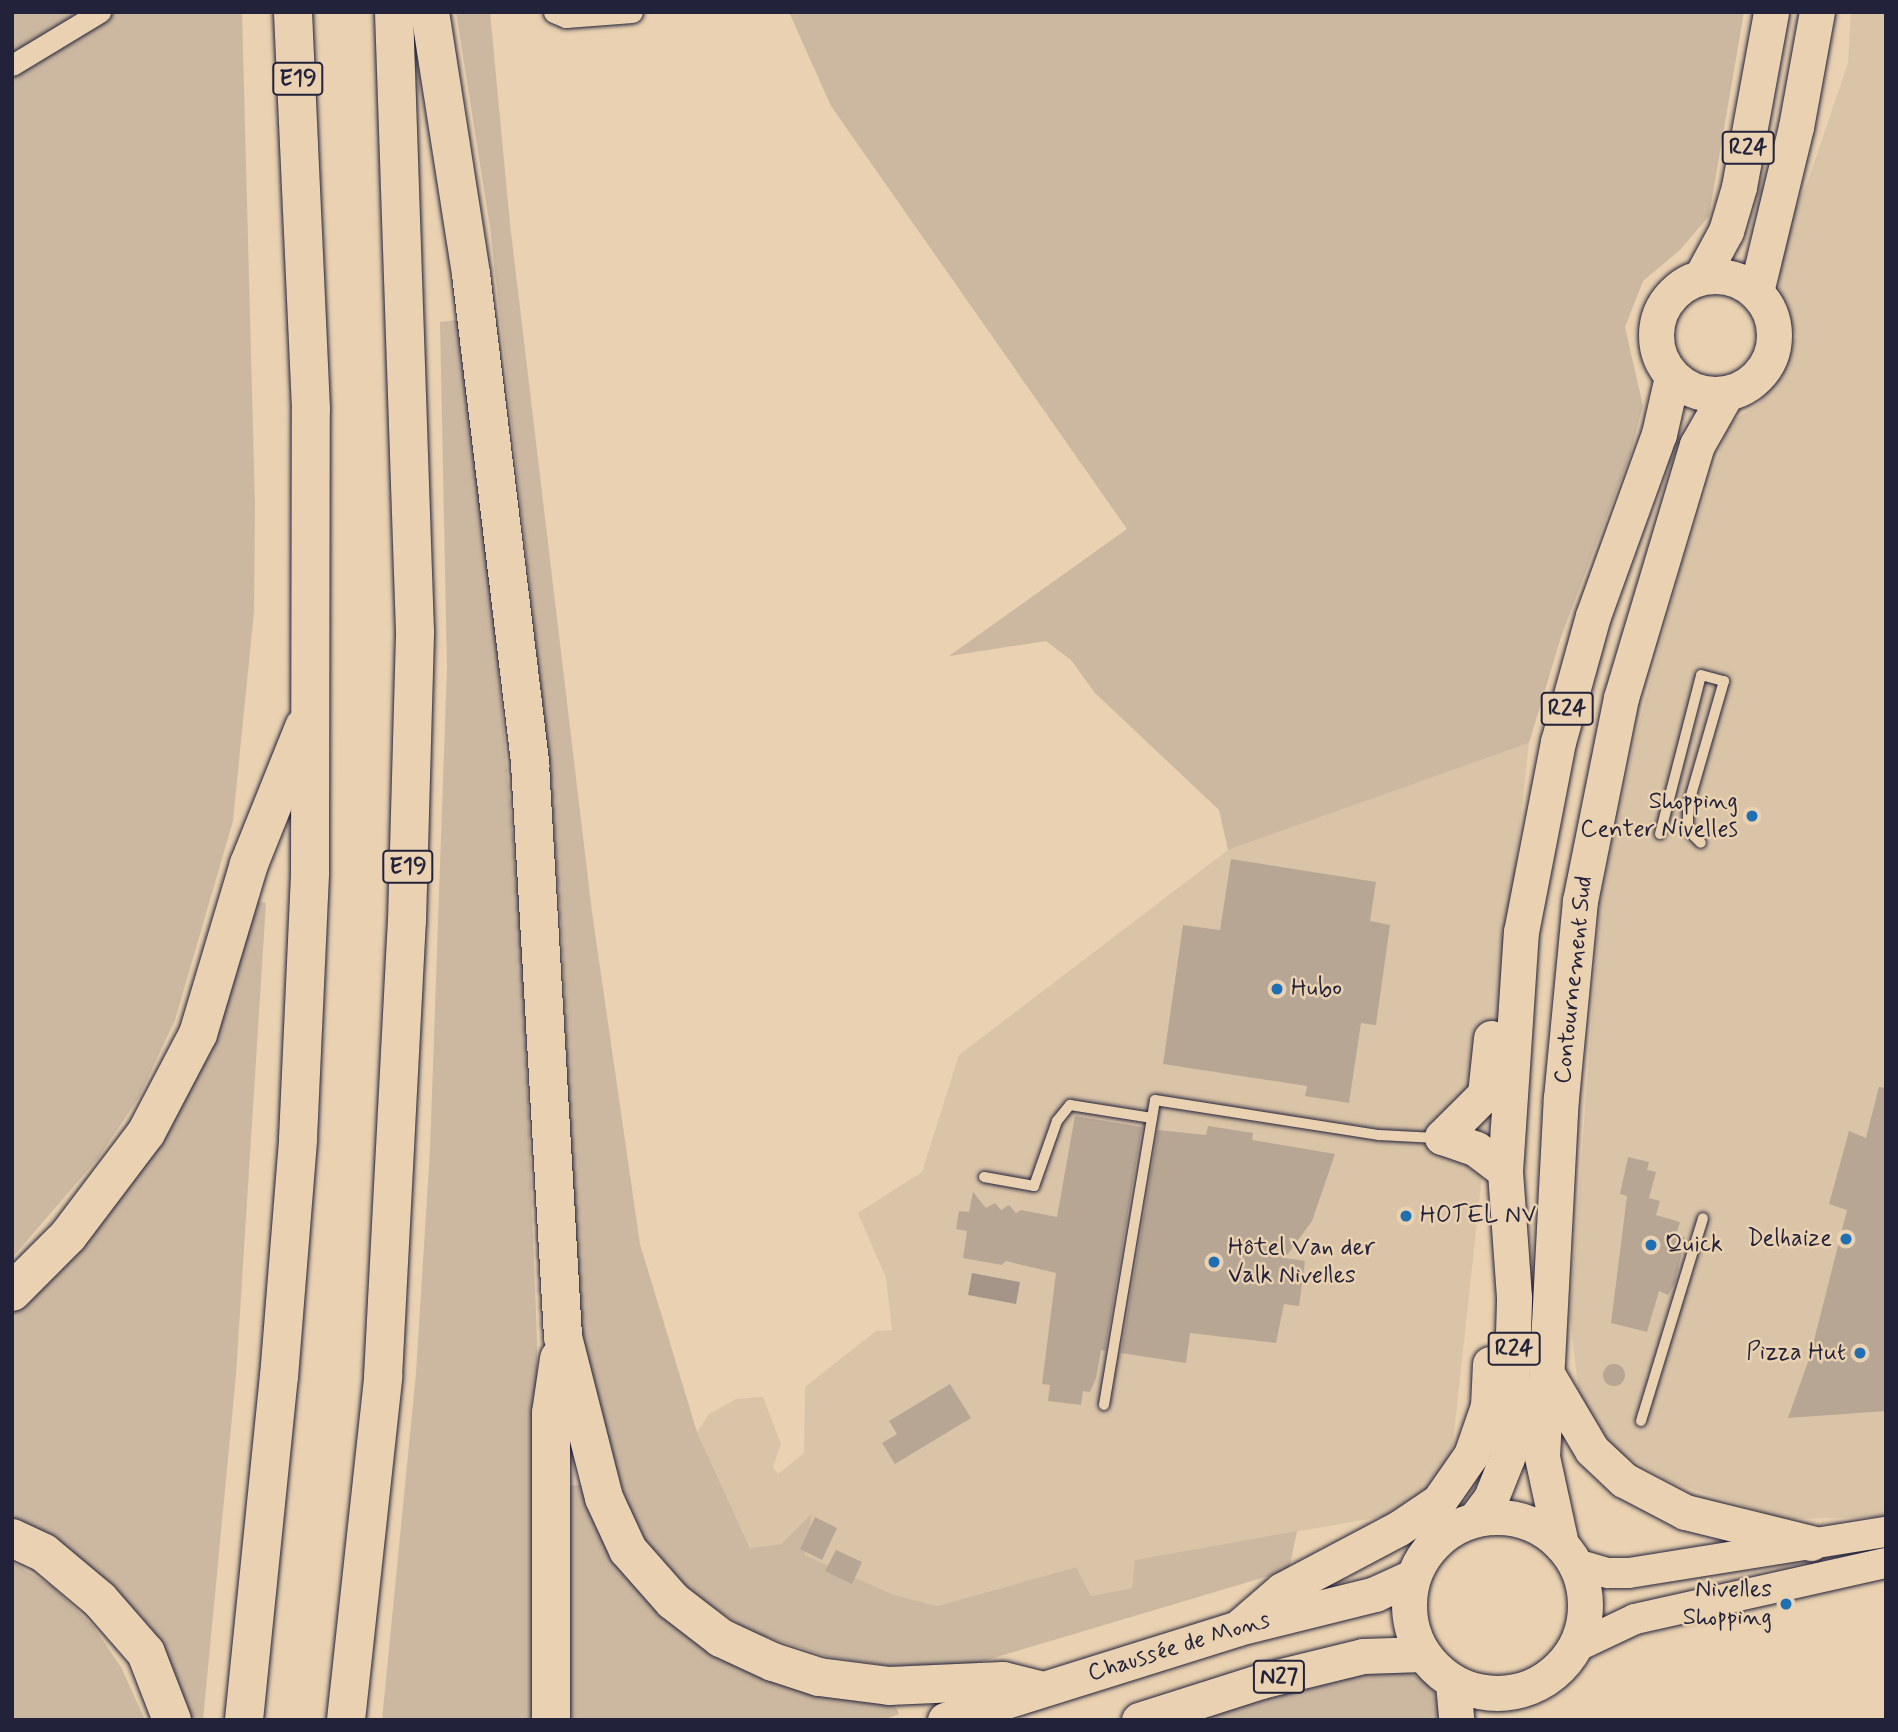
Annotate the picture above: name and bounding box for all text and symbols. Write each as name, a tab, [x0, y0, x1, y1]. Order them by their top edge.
road number: E19	[272, 60, 324, 99]
road number: R24	[1720, 128, 1776, 168]
road number: R24	[1539, 690, 1595, 729]
place label: Shopping Center Nivelles	[1580, 788, 1738, 844]
marker: Shopping Center Nivelles	[1744, 808, 1760, 824]
road number: E19	[382, 848, 434, 887]
street label: Contournement Sud	[1549, 874, 1599, 1086]
place label: Hubo	[1291, 975, 1342, 1003]
marker: Hubo	[1269, 981, 1285, 997]
place label: HOTEL NV	[1420, 1202, 1536, 1230]
marker: HOTEL NV	[1398, 1208, 1414, 1224]
place label: Delhaize	[1747, 1225, 1832, 1253]
place label: Quick	[1665, 1231, 1723, 1259]
marker: Delhaize	[1838, 1231, 1854, 1247]
place label: Hôtel Van der Valk Nivelles	[1228, 1234, 1371, 1290]
marker: Quick	[1643, 1237, 1659, 1253]
marker: Hôtel Van der Valk Nivelles	[1206, 1254, 1222, 1270]
road number: R24	[1486, 1330, 1542, 1368]
place label: Pizza Hut	[1749, 1339, 1846, 1367]
marker: Pizza Hut	[1852, 1345, 1868, 1361]
place label: Nivelles Shopping	[1683, 1576, 1772, 1632]
marker: Nivelles Shopping	[1778, 1596, 1794, 1612]
street label: Chaussée de Mons	[1087, 1606, 1271, 1688]
road number: N27	[1253, 1658, 1305, 1696]

